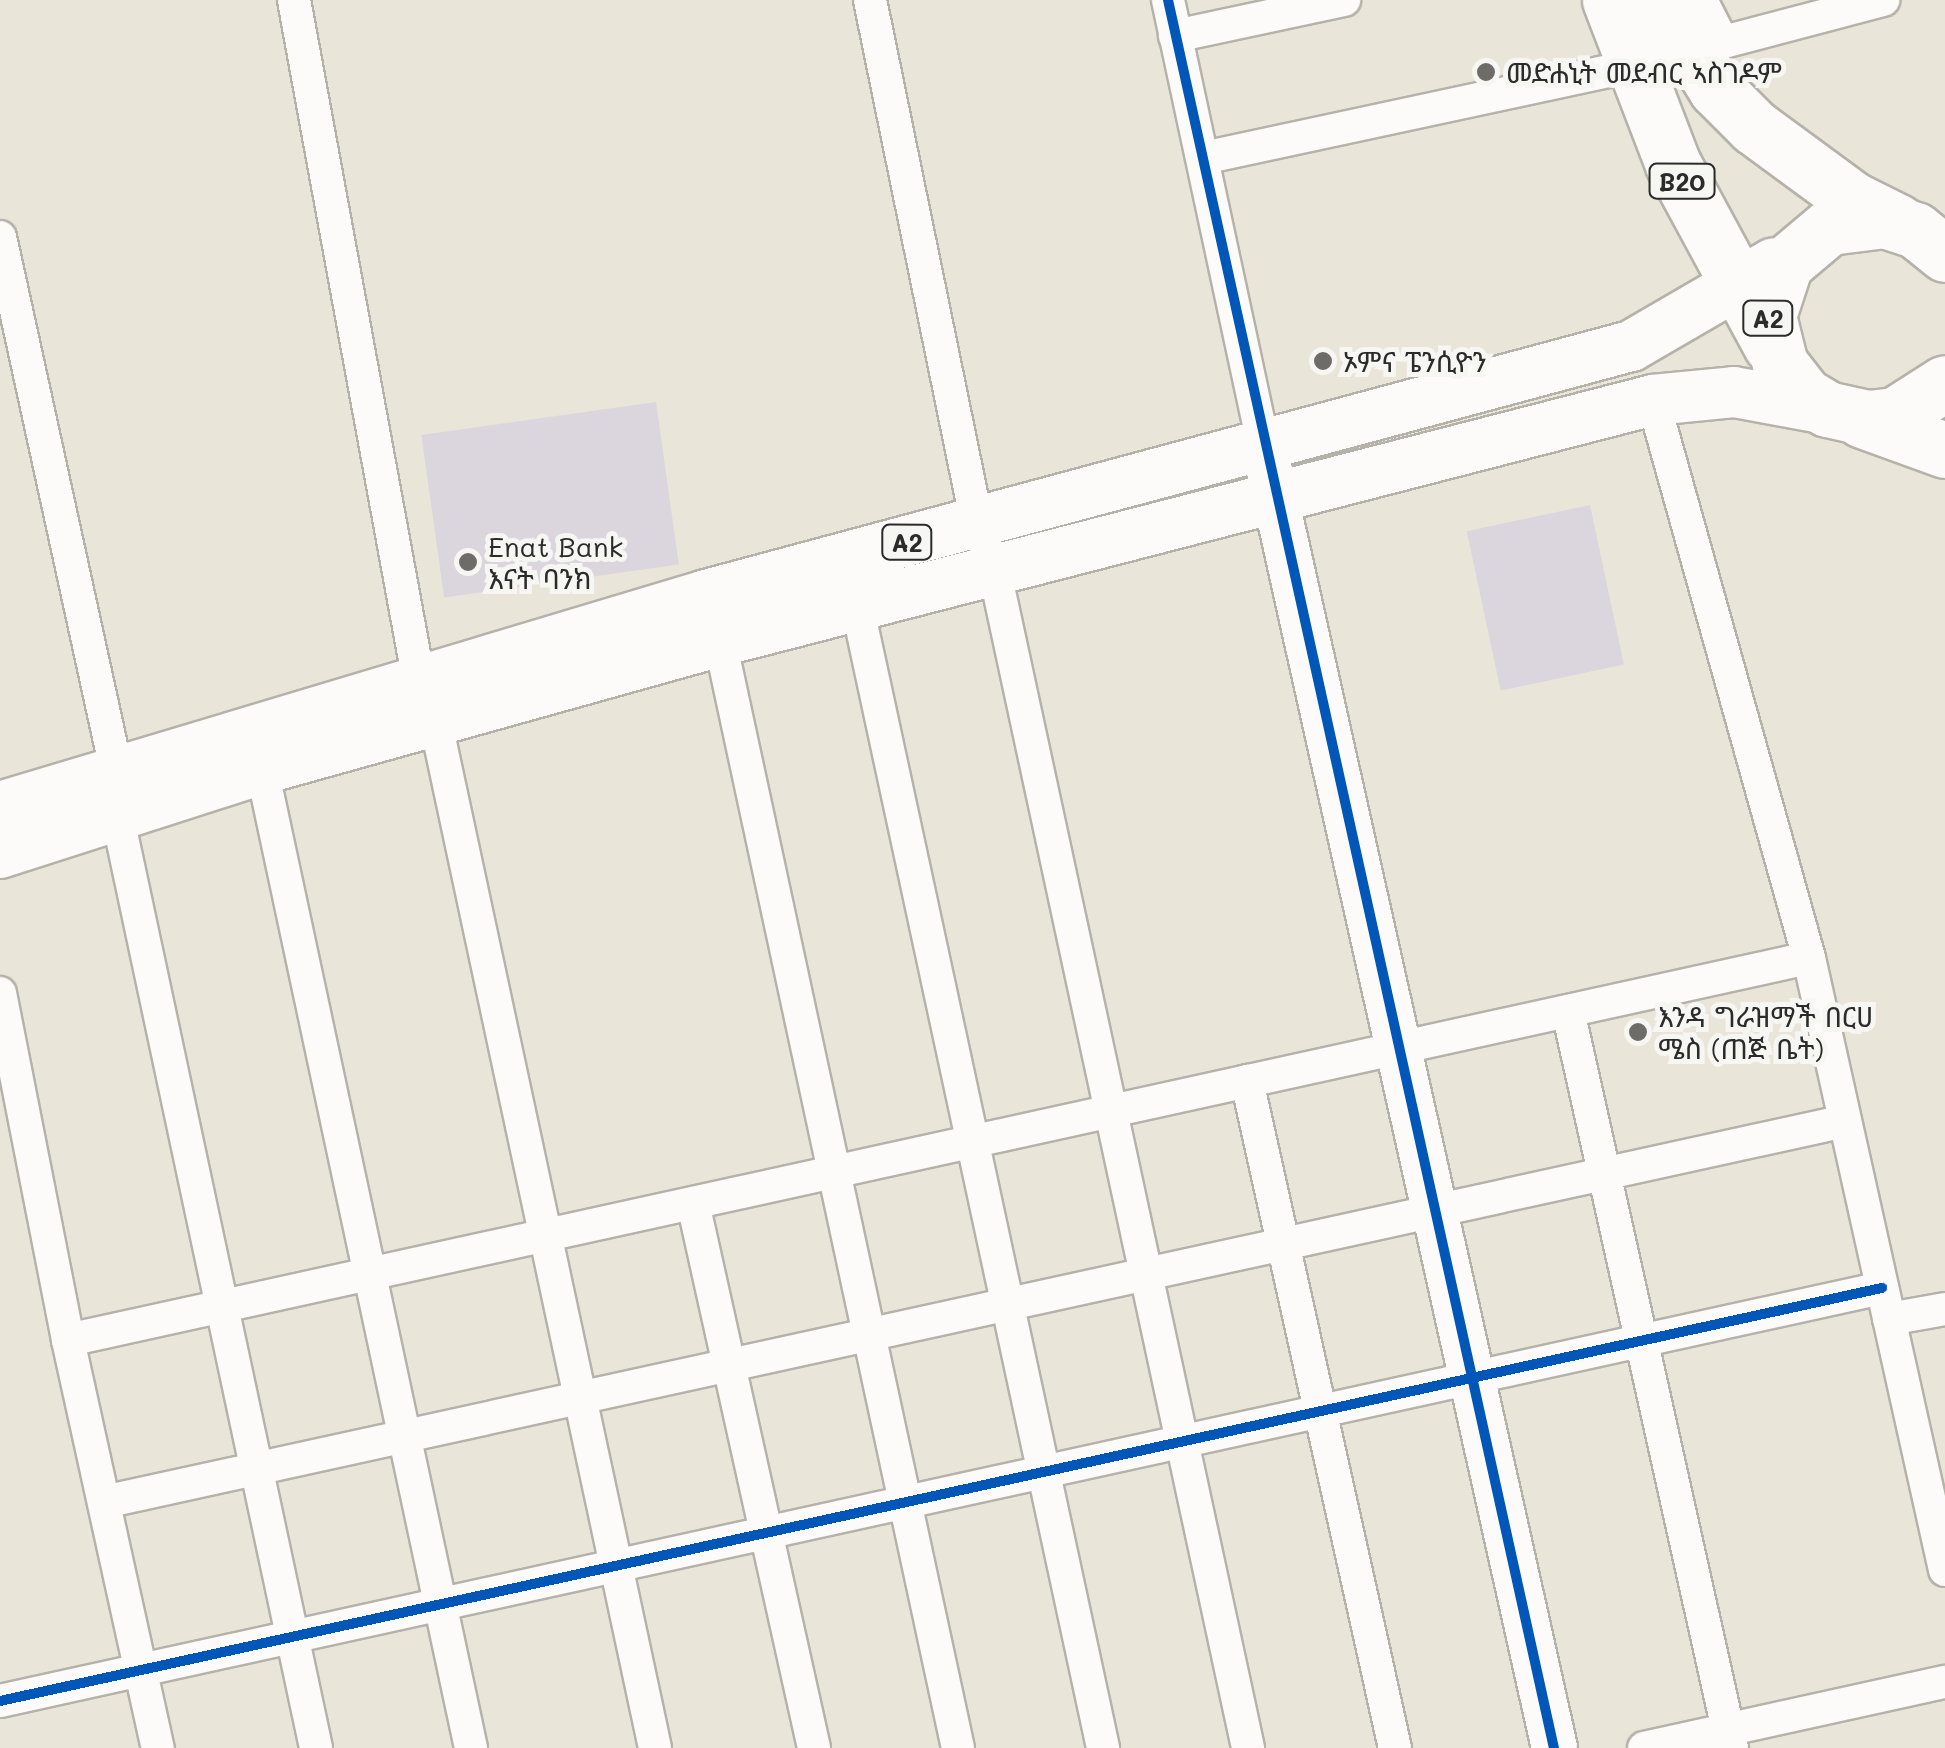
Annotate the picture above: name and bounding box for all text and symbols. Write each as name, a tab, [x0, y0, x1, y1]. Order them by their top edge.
place label: መድሐኒት መደብር ኣስገዶም	[1506, 55, 1782, 89]
marker: መድሐኒት መደብር ኣስገዶም	[1475, 61, 1497, 83]
road number: B20	[1647, 161, 1717, 201]
road number: A2	[1740, 298, 1796, 338]
place label: ኦምና ፔንሲዮን	[1343, 344, 1486, 378]
marker: ኦምና ፔንሲዮን	[1312, 350, 1334, 372]
road number: A2	[880, 522, 934, 562]
place label: Enat Bank እናት ባንክ	[488, 529, 623, 595]
marker: Enat Bank እናት ባንክ	[457, 551, 479, 573]
place label: እንዳ ግራዝማች በርሀ ሜስ (ጠጅ ቤት)	[1658, 999, 1873, 1065]
marker: እንዳ ግራዝማች በርሀ ሜስ (ጠጅ ቤት)	[1627, 1021, 1649, 1043]

